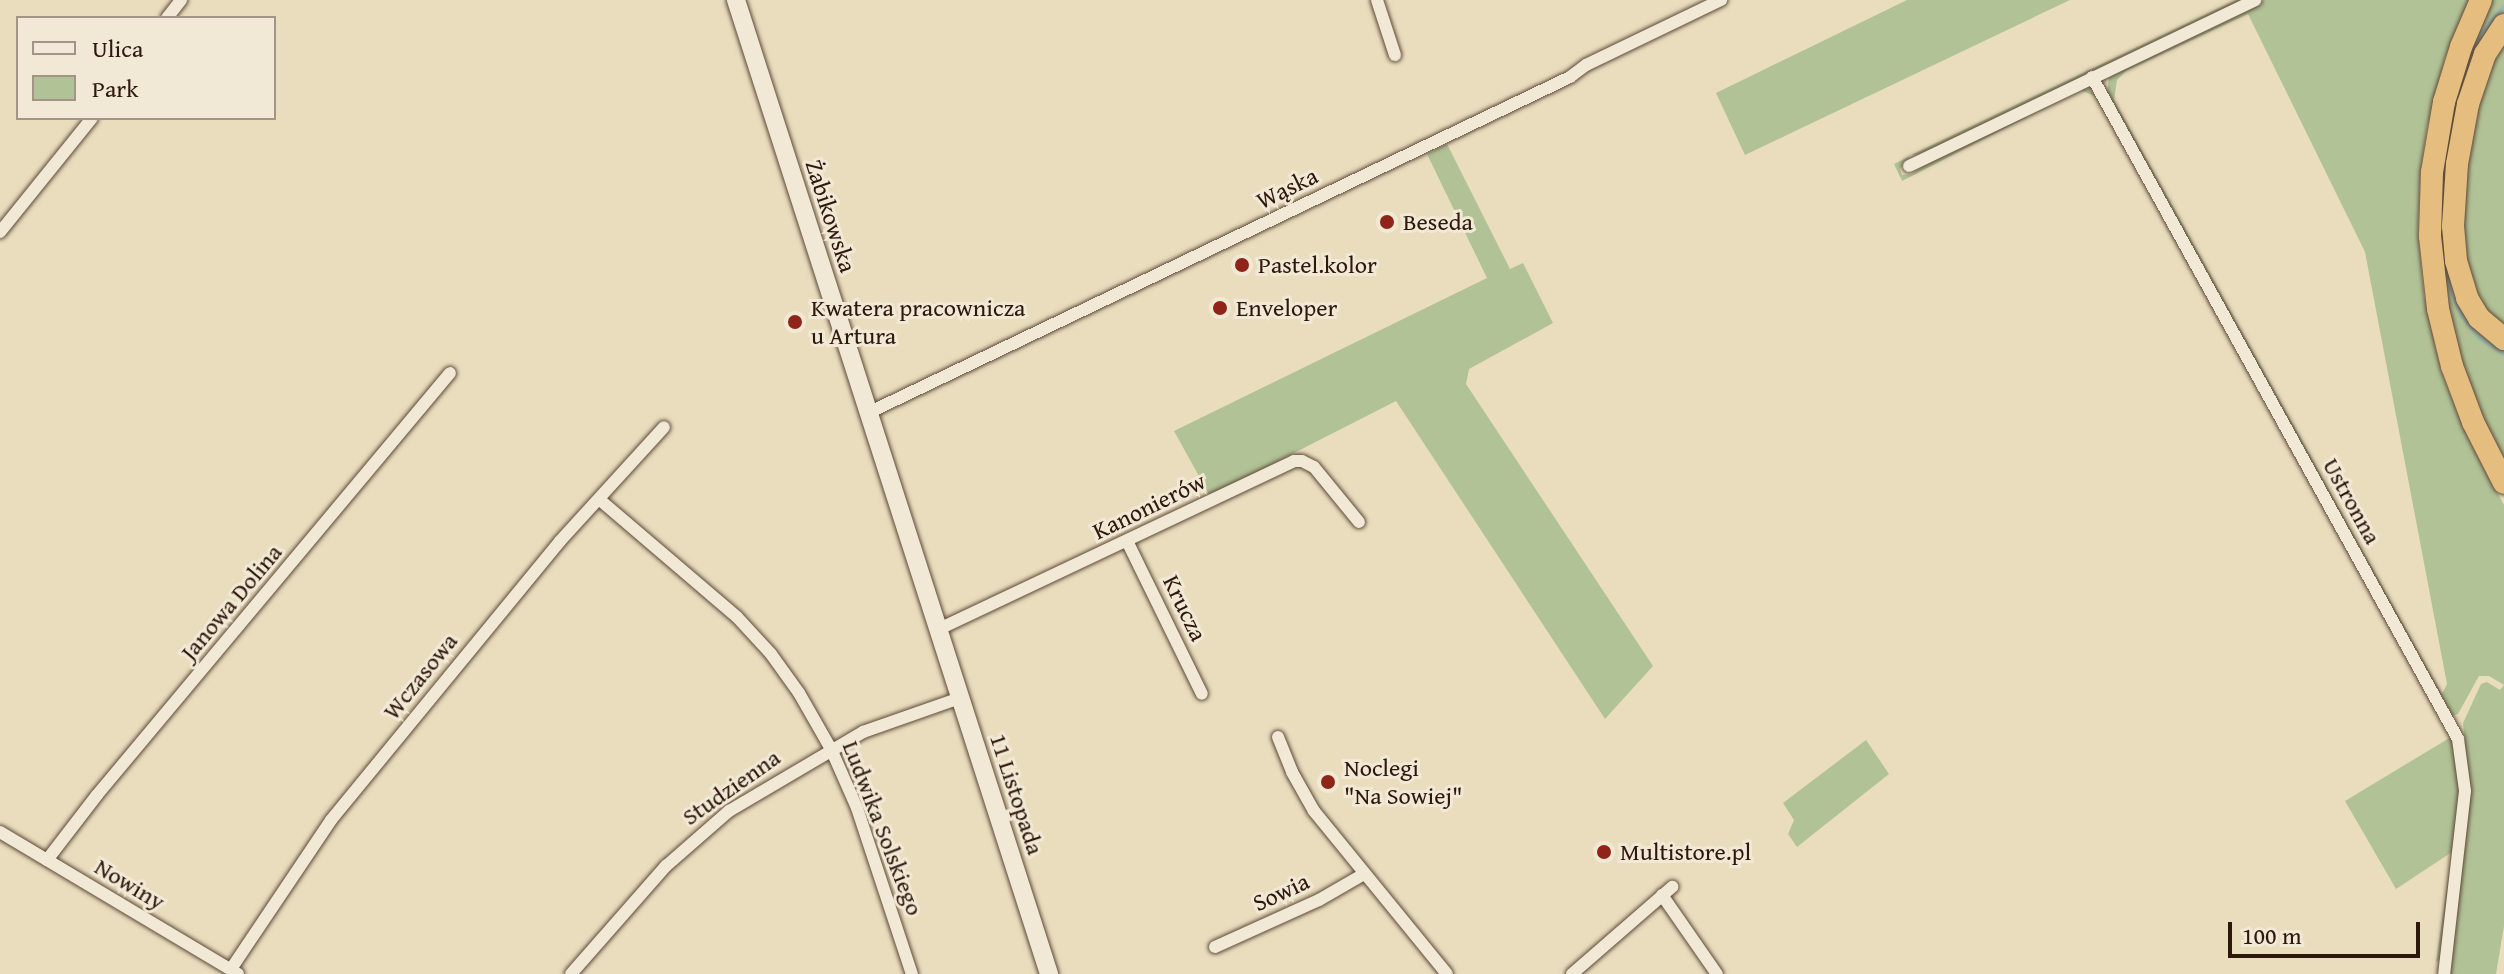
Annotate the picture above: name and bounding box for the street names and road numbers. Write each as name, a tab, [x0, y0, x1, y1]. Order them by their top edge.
street label: Żabikowska	[799, 156, 863, 276]
street label: Wąska	[1252, 161, 1322, 215]
street label: Ustronna	[2317, 453, 2387, 549]
street label: Kanonierów	[1088, 466, 1210, 546]
street label: Janowa Dolina	[174, 538, 288, 666]
street label: Krucza	[1157, 570, 1213, 646]
street label: Wczasowa	[377, 627, 463, 725]
street label: 11 Listopada	[984, 730, 1050, 858]
street label: Ludwika Solskiego	[836, 737, 930, 919]
street label: Studzienna	[677, 743, 785, 831]
street label: Nowiny	[90, 852, 170, 916]
street label: Sowia	[1248, 867, 1314, 917]

